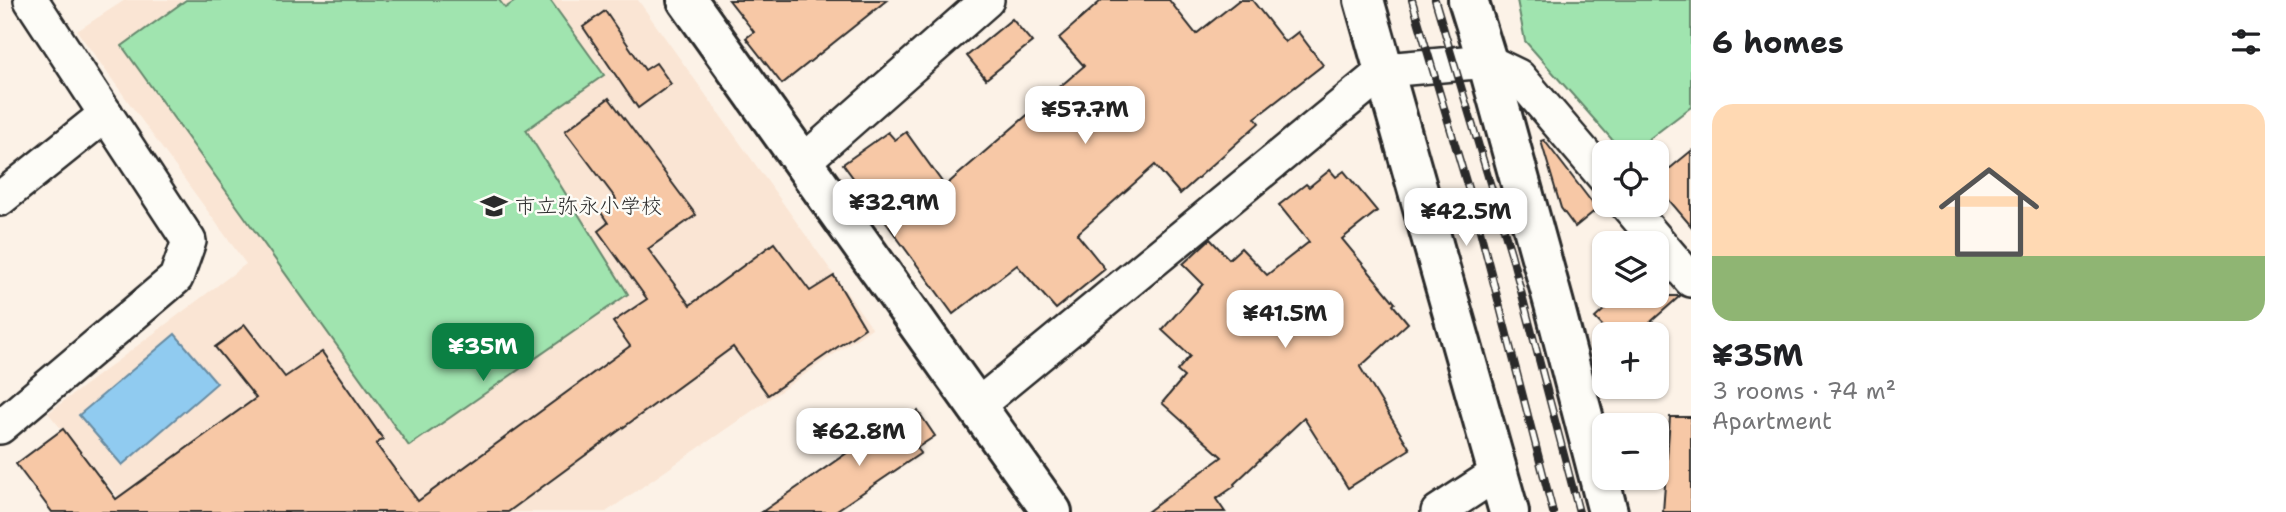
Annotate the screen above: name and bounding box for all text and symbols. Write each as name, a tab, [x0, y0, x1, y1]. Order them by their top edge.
text: 6 homes	[1712, 22, 1844, 63]
icon: filters	[2227, 23, 2265, 61]
pin: ¥57.7M	[1028, 86, 1142, 146]
text: ¥57.7M	[1041, 94, 1129, 124]
map controls	[1592, 140, 1669, 490]
button: locate	[1592, 140, 1669, 217]
icon: home	[1926, 149, 2052, 275]
pin: ¥32.9M	[837, 180, 951, 239]
text: ¥32.9M	[849, 187, 939, 217]
pin: ¥42.5M	[1409, 188, 1523, 248]
school or university icon: 市立弥永小学校	[479, 191, 509, 221]
place label: 市立弥永小学校	[515, 192, 662, 220]
text: ¥42.5M	[1420, 196, 1512, 226]
button: layers	[1592, 231, 1669, 308]
pin: ¥41.5M	[1228, 290, 1342, 350]
text: ¥41.5M	[1243, 298, 1327, 328]
button: +	[1592, 322, 1669, 399]
pin: ¥35M	[442, 324, 524, 383]
text: ¥35M	[448, 331, 518, 361]
text: ¥35M	[1712, 335, 1803, 376]
text: 3 rooms · 74 m²	[1712, 376, 1896, 406]
text: Apartment	[1712, 406, 1832, 436]
pin: ¥62.8M	[802, 408, 916, 468]
button: −	[1592, 413, 1669, 490]
text: ¥62.8M	[812, 416, 906, 446]

